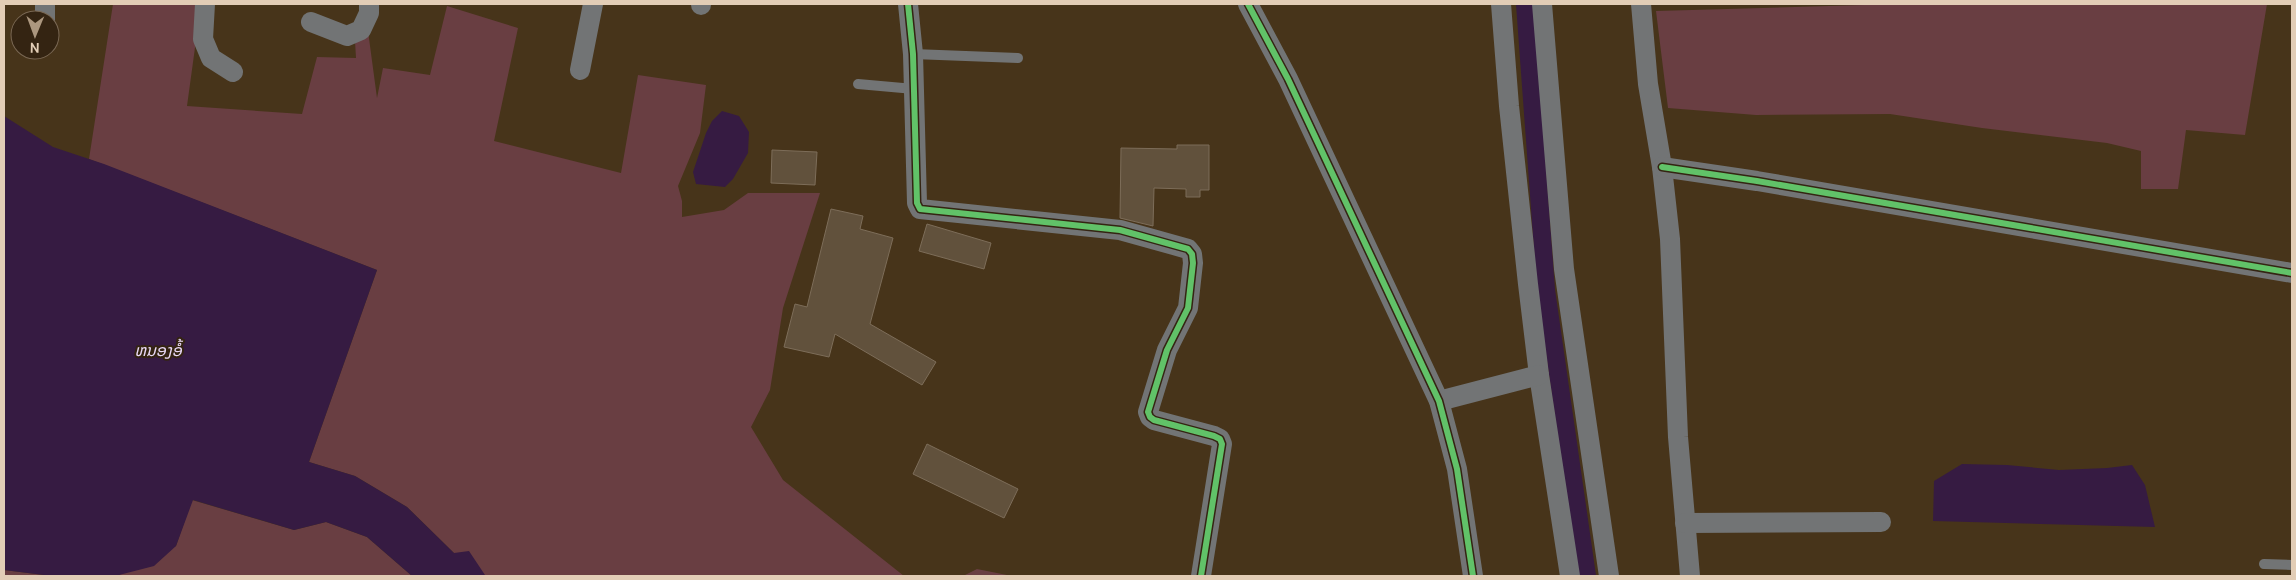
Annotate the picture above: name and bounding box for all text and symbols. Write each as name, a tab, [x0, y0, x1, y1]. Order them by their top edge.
north arrow	[10, 10, 60, 60]
text: N	[30, 39, 40, 57]
water label: ຫນອງອໍ້	[134, 338, 184, 360]

